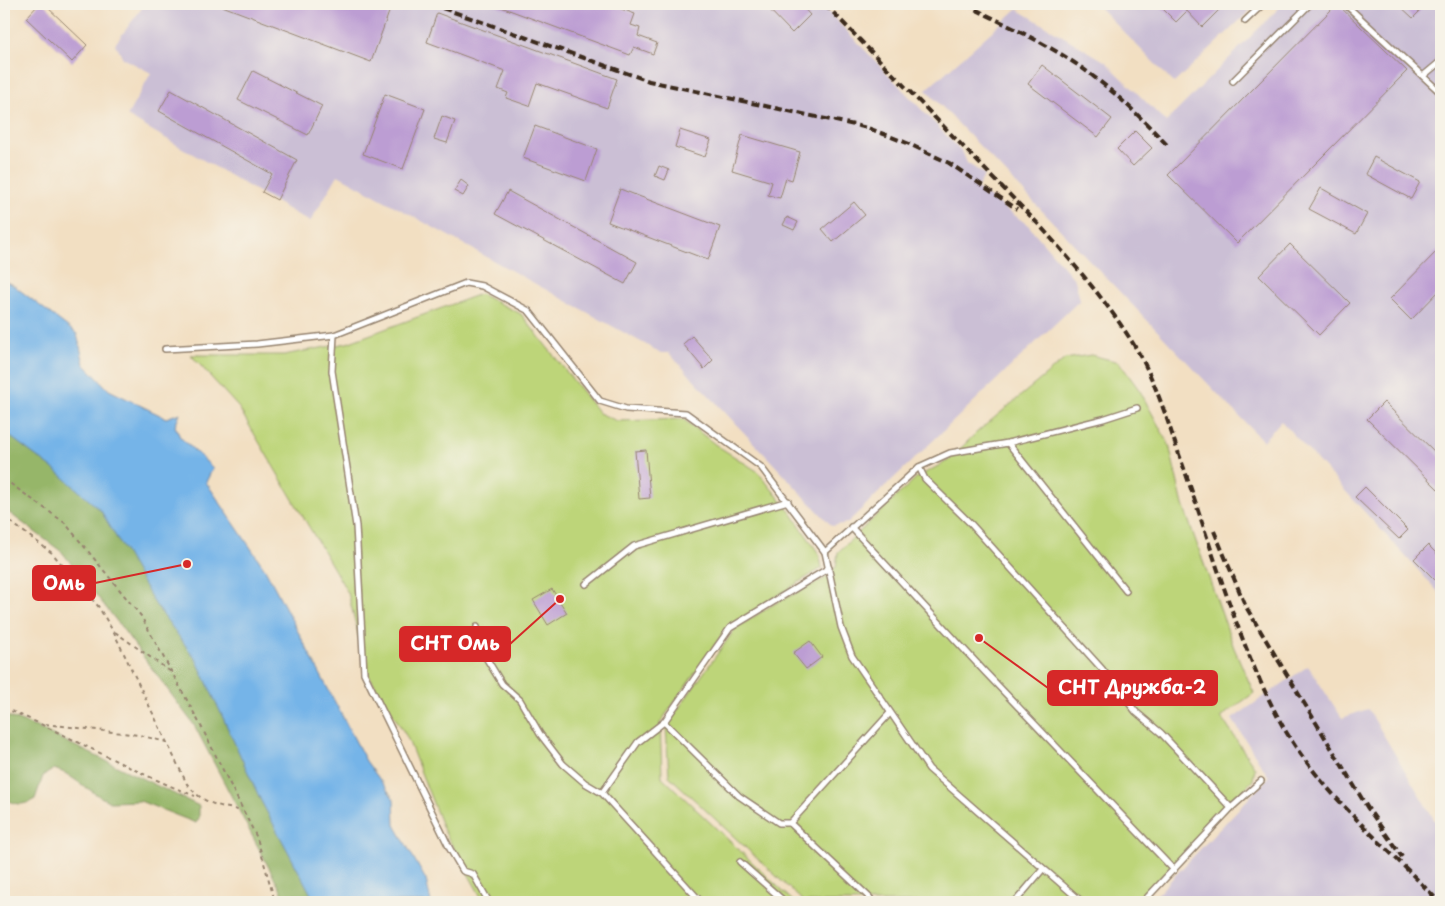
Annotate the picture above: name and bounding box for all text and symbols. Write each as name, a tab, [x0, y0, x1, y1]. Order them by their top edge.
callout: Омь	[33, 566, 95, 600]
text: Омь	[43, 568, 85, 596]
callout: СНТ Омь	[400, 627, 510, 661]
text: СНТ Омь	[410, 628, 500, 656]
callout: СНТ Дружба-2	[1048, 671, 1217, 705]
text: СНТ Дружба-2	[1058, 672, 1206, 700]

